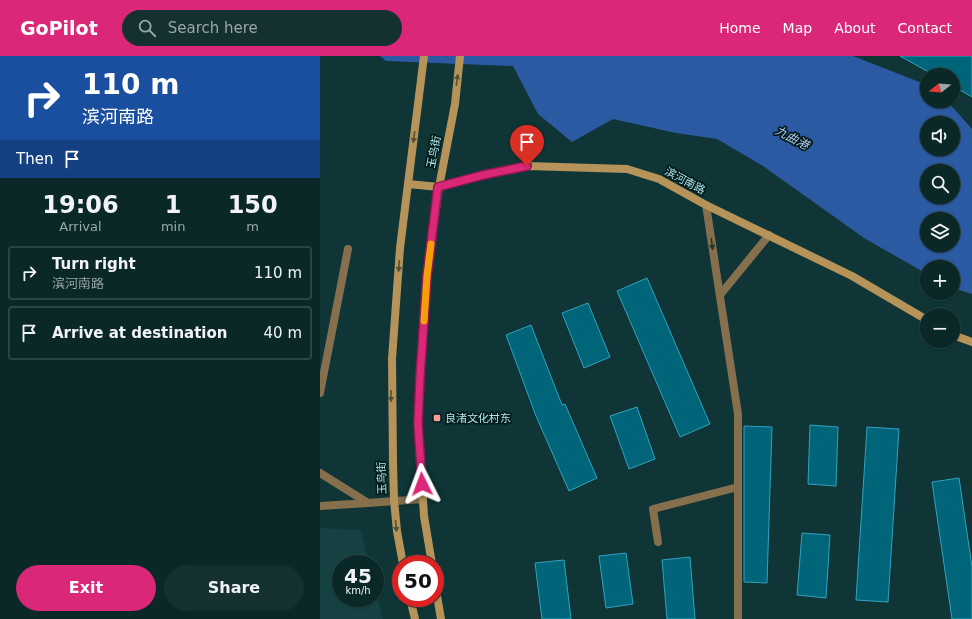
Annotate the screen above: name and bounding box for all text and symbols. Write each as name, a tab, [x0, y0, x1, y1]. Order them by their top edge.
search box	[122, 10, 402, 46]
text: GoPilot	[20, 17, 98, 39]
icon: search	[136, 17, 158, 39]
text: Search here	[168, 19, 258, 37]
text: Home	[719, 20, 761, 36]
text: Map	[783, 20, 812, 36]
text: About	[834, 20, 876, 36]
text: Contact	[898, 20, 952, 36]
text: 110 m	[82, 68, 179, 101]
north arrow	[920, 68, 960, 108]
map controls	[920, 68, 960, 348]
icon: right	[16, 72, 68, 124]
one-way arrow	[454, 74, 461, 86]
text: 滨河南路	[82, 106, 154, 127]
button: sound	[920, 116, 960, 156]
water label: 九曲港	[773, 123, 813, 154]
pin	[510, 125, 544, 166]
one-way arrow	[411, 131, 417, 143]
icon: arrive	[516, 131, 538, 153]
street label: 玉鸟街	[424, 135, 444, 169]
icon: arrive	[61, 148, 83, 170]
text: Then	[16, 150, 53, 168]
button: search	[920, 164, 960, 204]
street label: 滨河南路	[663, 165, 707, 197]
text: 19:06	[42, 191, 119, 219]
text: 1	[165, 191, 181, 219]
text: 150	[228, 191, 278, 219]
button: layers	[920, 212, 960, 252]
text: Arrival	[59, 219, 102, 234]
text: min	[161, 219, 185, 234]
text: m	[246, 219, 259, 234]
one-way arrow	[709, 238, 715, 250]
text: Turn right	[52, 255, 136, 273]
one-way arrow	[395, 260, 402, 272]
button: +	[920, 260, 960, 300]
icon: right	[18, 262, 40, 284]
text: 110 m	[254, 264, 302, 282]
text: 滨河南路	[52, 276, 104, 291]
button: −	[920, 308, 960, 348]
icon: arrive	[18, 322, 40, 344]
text: Arrive at destination	[52, 324, 227, 342]
text: 40 m	[264, 324, 302, 342]
one-way arrow	[388, 390, 395, 402]
place label: 良渚文化村东	[445, 412, 511, 425]
marker: 良渚文化村东	[432, 413, 442, 423]
street label: 玉鸟街	[375, 461, 389, 495]
position arrow	[401, 463, 443, 505]
one-way arrow	[393, 520, 400, 532]
speed limit sign: 50	[392, 555, 444, 607]
text: 45	[344, 564, 372, 588]
button: Exit	[16, 565, 156, 611]
button: Share	[164, 565, 304, 611]
text: km/h	[345, 585, 371, 596]

